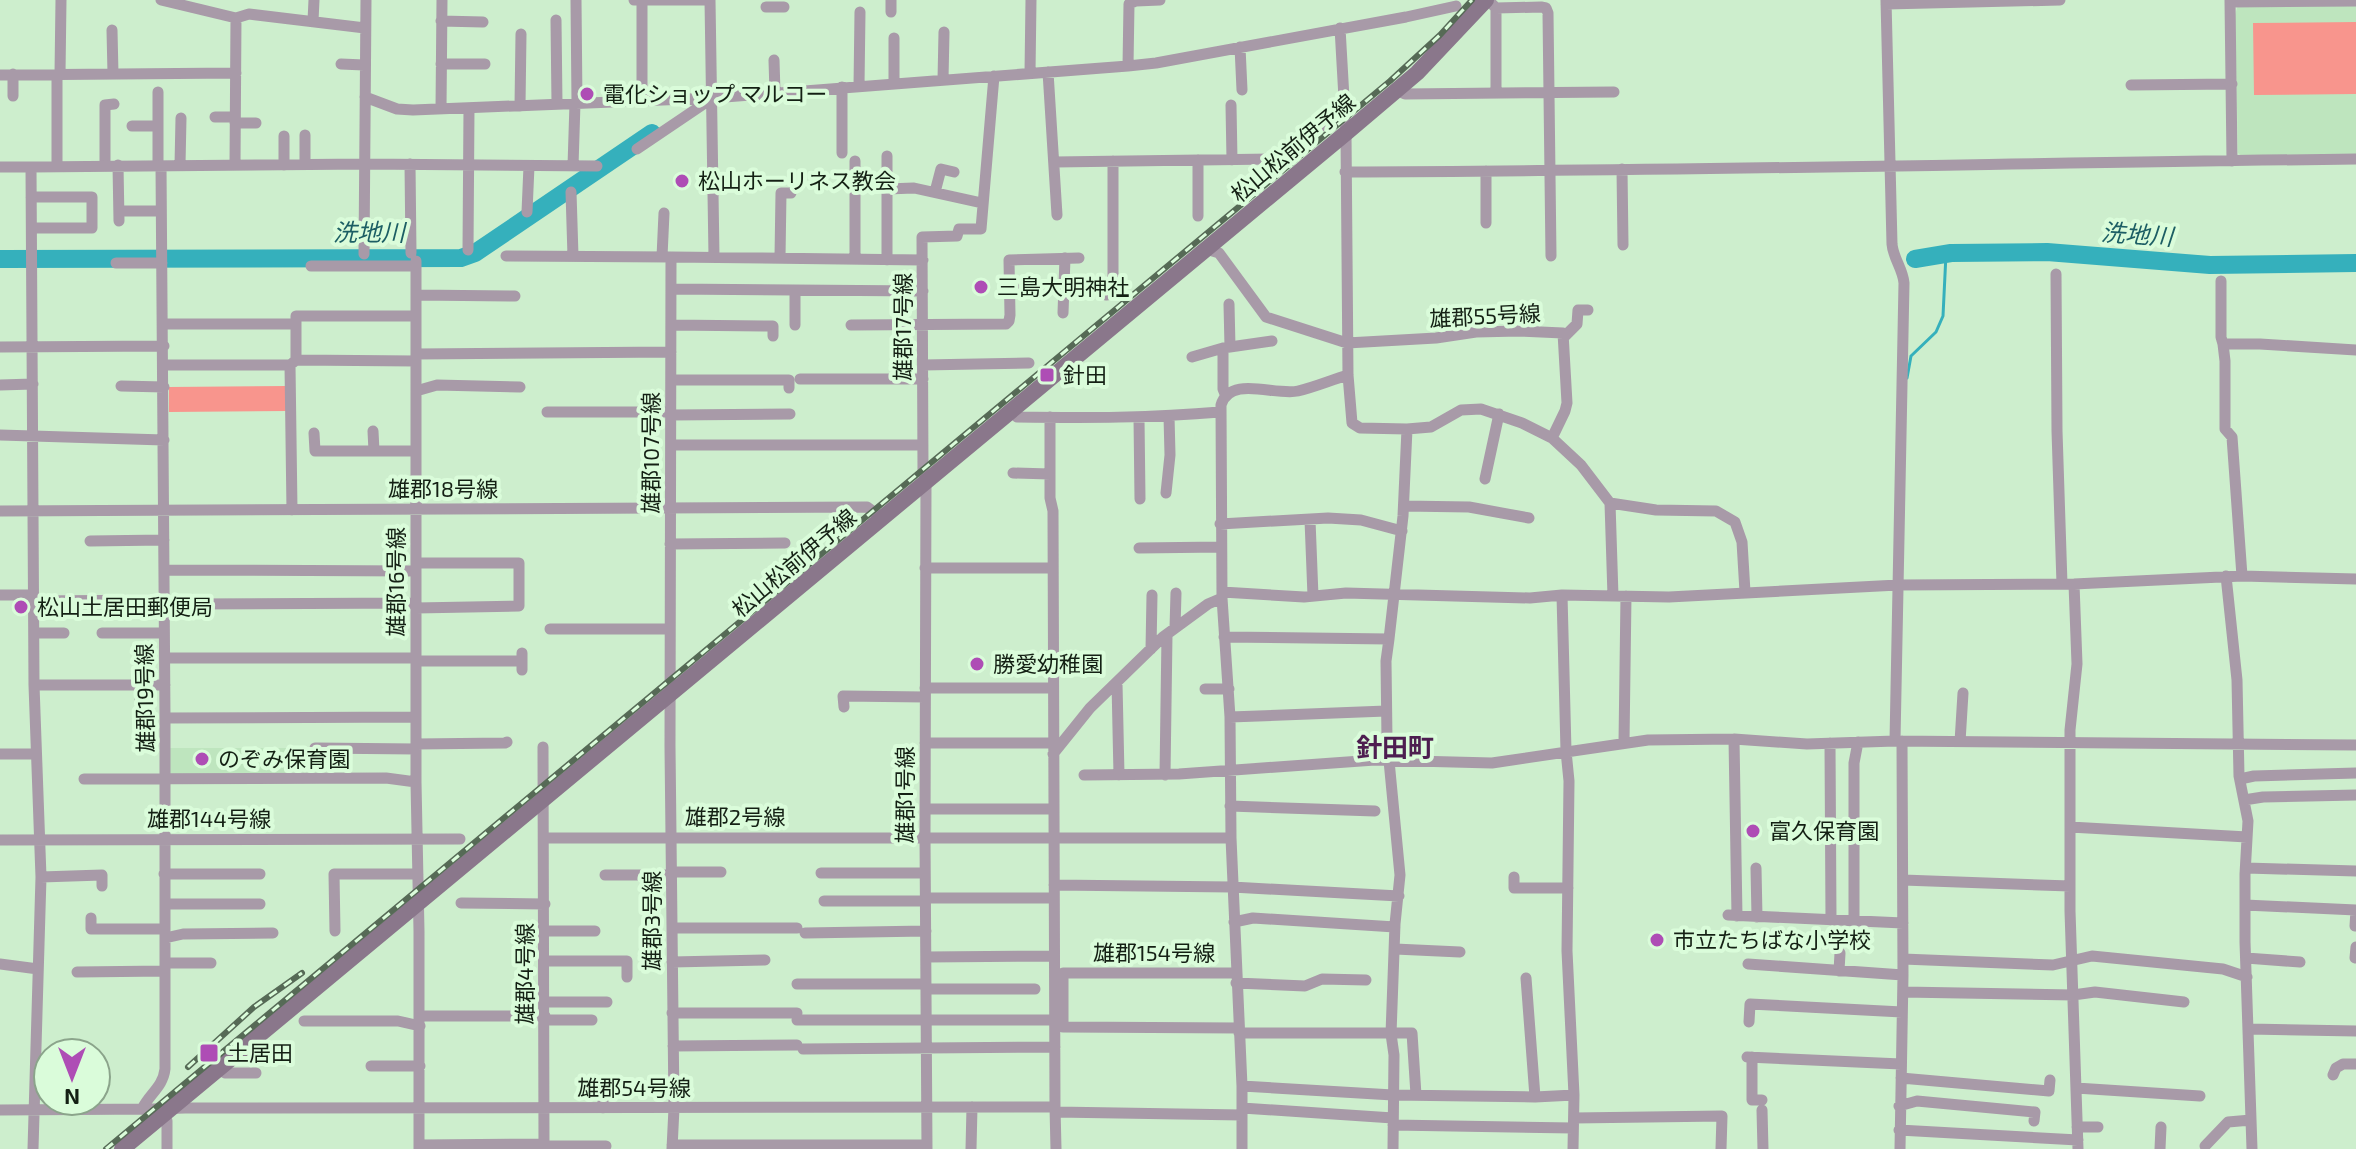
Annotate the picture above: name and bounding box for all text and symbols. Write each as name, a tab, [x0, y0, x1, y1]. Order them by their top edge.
place label: 電化ショップ マルコー	[603, 80, 827, 106]
marker: 電化ショップ マルコー	[578, 85, 596, 103]
street label: 松山松前伊予線	[1225, 88, 1360, 207]
place label: 松山ホーリネス教会	[698, 167, 896, 193]
marker: 松山ホーリネス教会	[673, 172, 691, 190]
water label: 洗地川	[333, 217, 408, 246]
water label: 洗地川	[2100, 217, 2177, 251]
street label: 雄郡17号線	[889, 273, 915, 381]
place label: 三島大明神社	[997, 273, 1129, 299]
marker: 三島大明神社	[972, 278, 990, 296]
street label: 雄郡55号線	[1429, 299, 1541, 331]
place label: 針田	[1063, 361, 1107, 387]
marker: 針田	[1038, 366, 1056, 384]
street label: 雄郡107号線	[637, 392, 663, 514]
street label: 雄郡18号線	[388, 475, 498, 501]
street label: 松山松前伊予線	[726, 503, 861, 622]
street label: 雄郡16号線	[382, 527, 408, 637]
place label: 松山土居田郵便局	[37, 593, 213, 619]
marker: 松山土居田郵便局	[12, 598, 30, 616]
street label: 雄郡19号線	[130, 643, 158, 753]
place label: 勝愛幼稚園	[993, 650, 1103, 676]
marker: 勝愛幼稚園	[968, 655, 986, 673]
district label: 針田町	[1356, 731, 1434, 762]
place label: のぞみ保育園	[218, 745, 350, 771]
street label: 雄郡1号線	[891, 747, 917, 843]
marker: のぞみ保育園	[193, 750, 211, 768]
street label: 雄郡2号線	[685, 803, 785, 829]
street label: 雄郡144号線	[147, 805, 271, 831]
place label: 富久保育園	[1769, 817, 1879, 843]
marker: 富久保育園	[1744, 822, 1762, 840]
street label: 雄郡3号線	[638, 871, 664, 971]
street label: 雄郡4号線	[511, 923, 537, 1025]
place label: 市立たちばな小学校	[1673, 926, 1871, 952]
marker: 市立たちばな小学校	[1648, 931, 1666, 949]
street label: 雄郡154号線	[1093, 939, 1215, 965]
north arrow	[32, 1037, 112, 1117]
place label: 土居田	[227, 1039, 293, 1065]
marker: 土居田	[198, 1042, 220, 1064]
street label: 雄郡54号線	[577, 1074, 691, 1100]
text: N	[64, 1085, 80, 1111]

